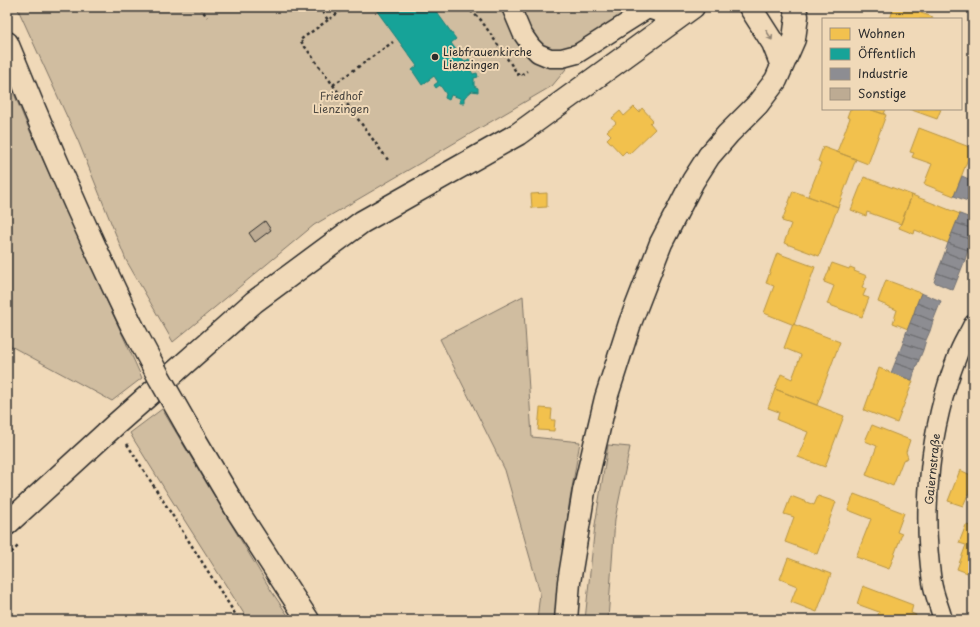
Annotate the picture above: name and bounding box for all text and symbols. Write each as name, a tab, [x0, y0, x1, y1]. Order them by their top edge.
legend	[822, 18, 962, 110]
text: Wohnen	[858, 24, 905, 42]
one-way arrow	[764, 30, 773, 41]
place label: Liebfrauenkirche Lienzingen	[443, 43, 532, 73]
text: Öffentlich	[858, 44, 916, 62]
marker: Liebfrauenkirche Lienzingen	[430, 52, 440, 62]
text: Industrie	[858, 64, 908, 82]
text: Sonstige	[858, 84, 906, 102]
park label: Friedhof Lienzingen	[313, 87, 369, 117]
street label: Gaiernstraße	[920, 432, 944, 505]

